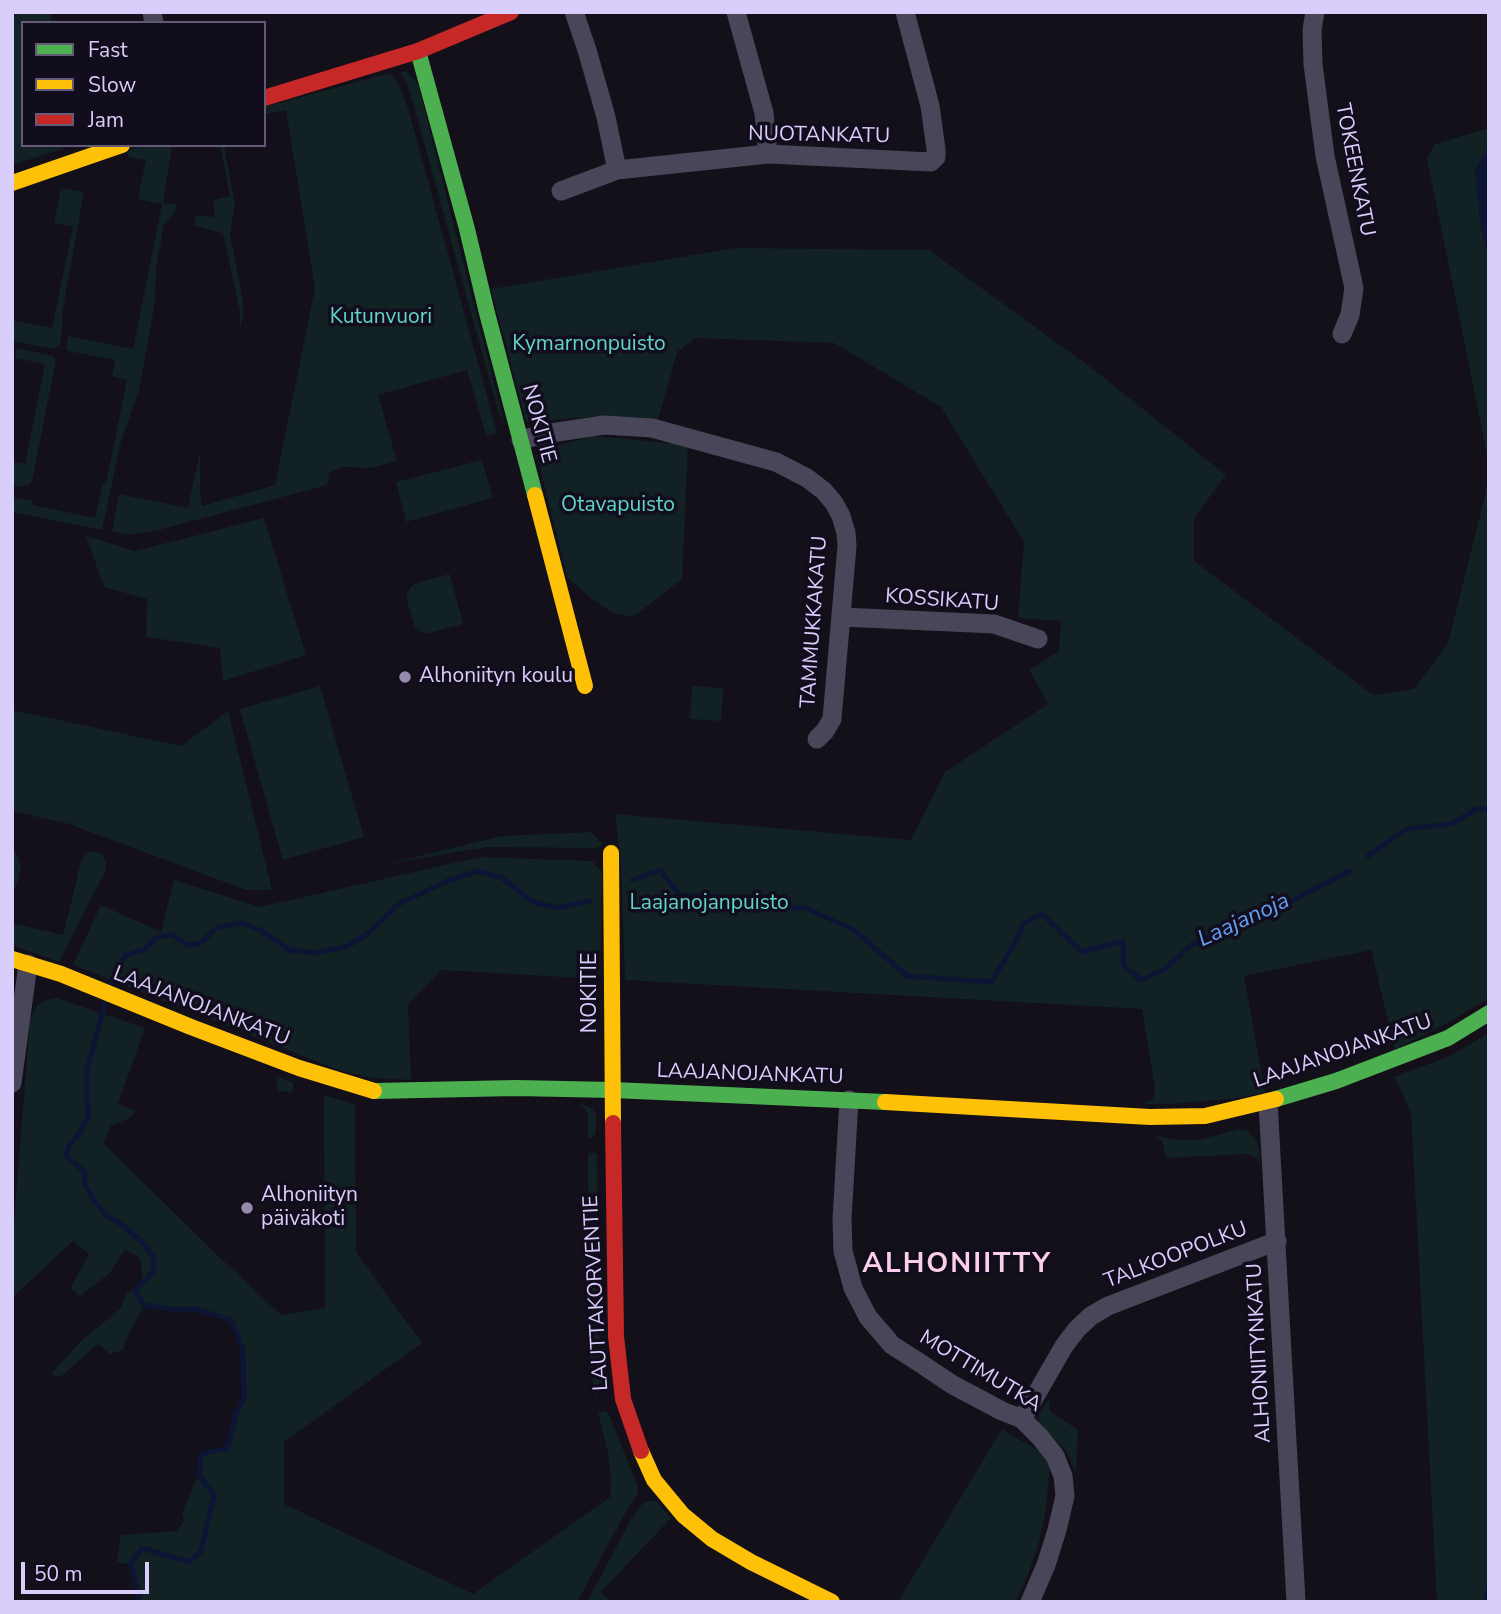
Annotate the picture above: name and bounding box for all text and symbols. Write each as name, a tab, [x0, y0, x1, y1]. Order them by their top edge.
legend	[21, 21, 266, 147]
text: Fast	[88, 36, 128, 64]
text: Slow	[88, 71, 136, 99]
street label: TOKEENKATU	[1329, 101, 1379, 239]
text: Jam	[88, 106, 124, 134]
street label: NUOTANKATU	[748, 122, 890, 150]
park label: Kutunvuori	[330, 305, 432, 331]
park label: Kymarnonpuisto	[512, 332, 666, 358]
street label: NOKITIE	[515, 382, 561, 466]
park label: Otavapuisto	[561, 493, 675, 519]
street label: TAMMUKKAKATU	[796, 535, 834, 709]
street label: KOSSIKATU	[884, 584, 1000, 618]
place label: Alhoniityn koulu	[419, 664, 573, 690]
marker: Alhoniityn koulu	[397, 669, 413, 685]
water label: Laajanoja	[1194, 888, 1294, 954]
park label: Laajanojanpuisto	[629, 891, 789, 917]
street label: NOKITIE	[578, 953, 604, 1033]
street label: LAAJANOJANKATU	[109, 962, 293, 1052]
street label: LAAJANOJANKATU	[1251, 1010, 1435, 1094]
street label: LAAJANOJANKATU	[656, 1059, 844, 1091]
place label: Alhoniityn päiväkoti	[261, 1183, 358, 1233]
street label: LAUTTAKORVENTIE	[579, 1195, 615, 1391]
marker: Alhoniityn päiväkoti	[239, 1200, 255, 1216]
street label: TALKOOPOLKU	[1101, 1217, 1251, 1295]
district label: ALHONIITTY	[863, 1248, 1051, 1282]
street label: ALHONIITYNKATU	[1243, 1262, 1277, 1444]
street label: MOTTIMUTKA	[914, 1326, 1046, 1418]
scale bar	[24, 1548, 152, 1592]
text: 50 m	[34, 1560, 83, 1588]

